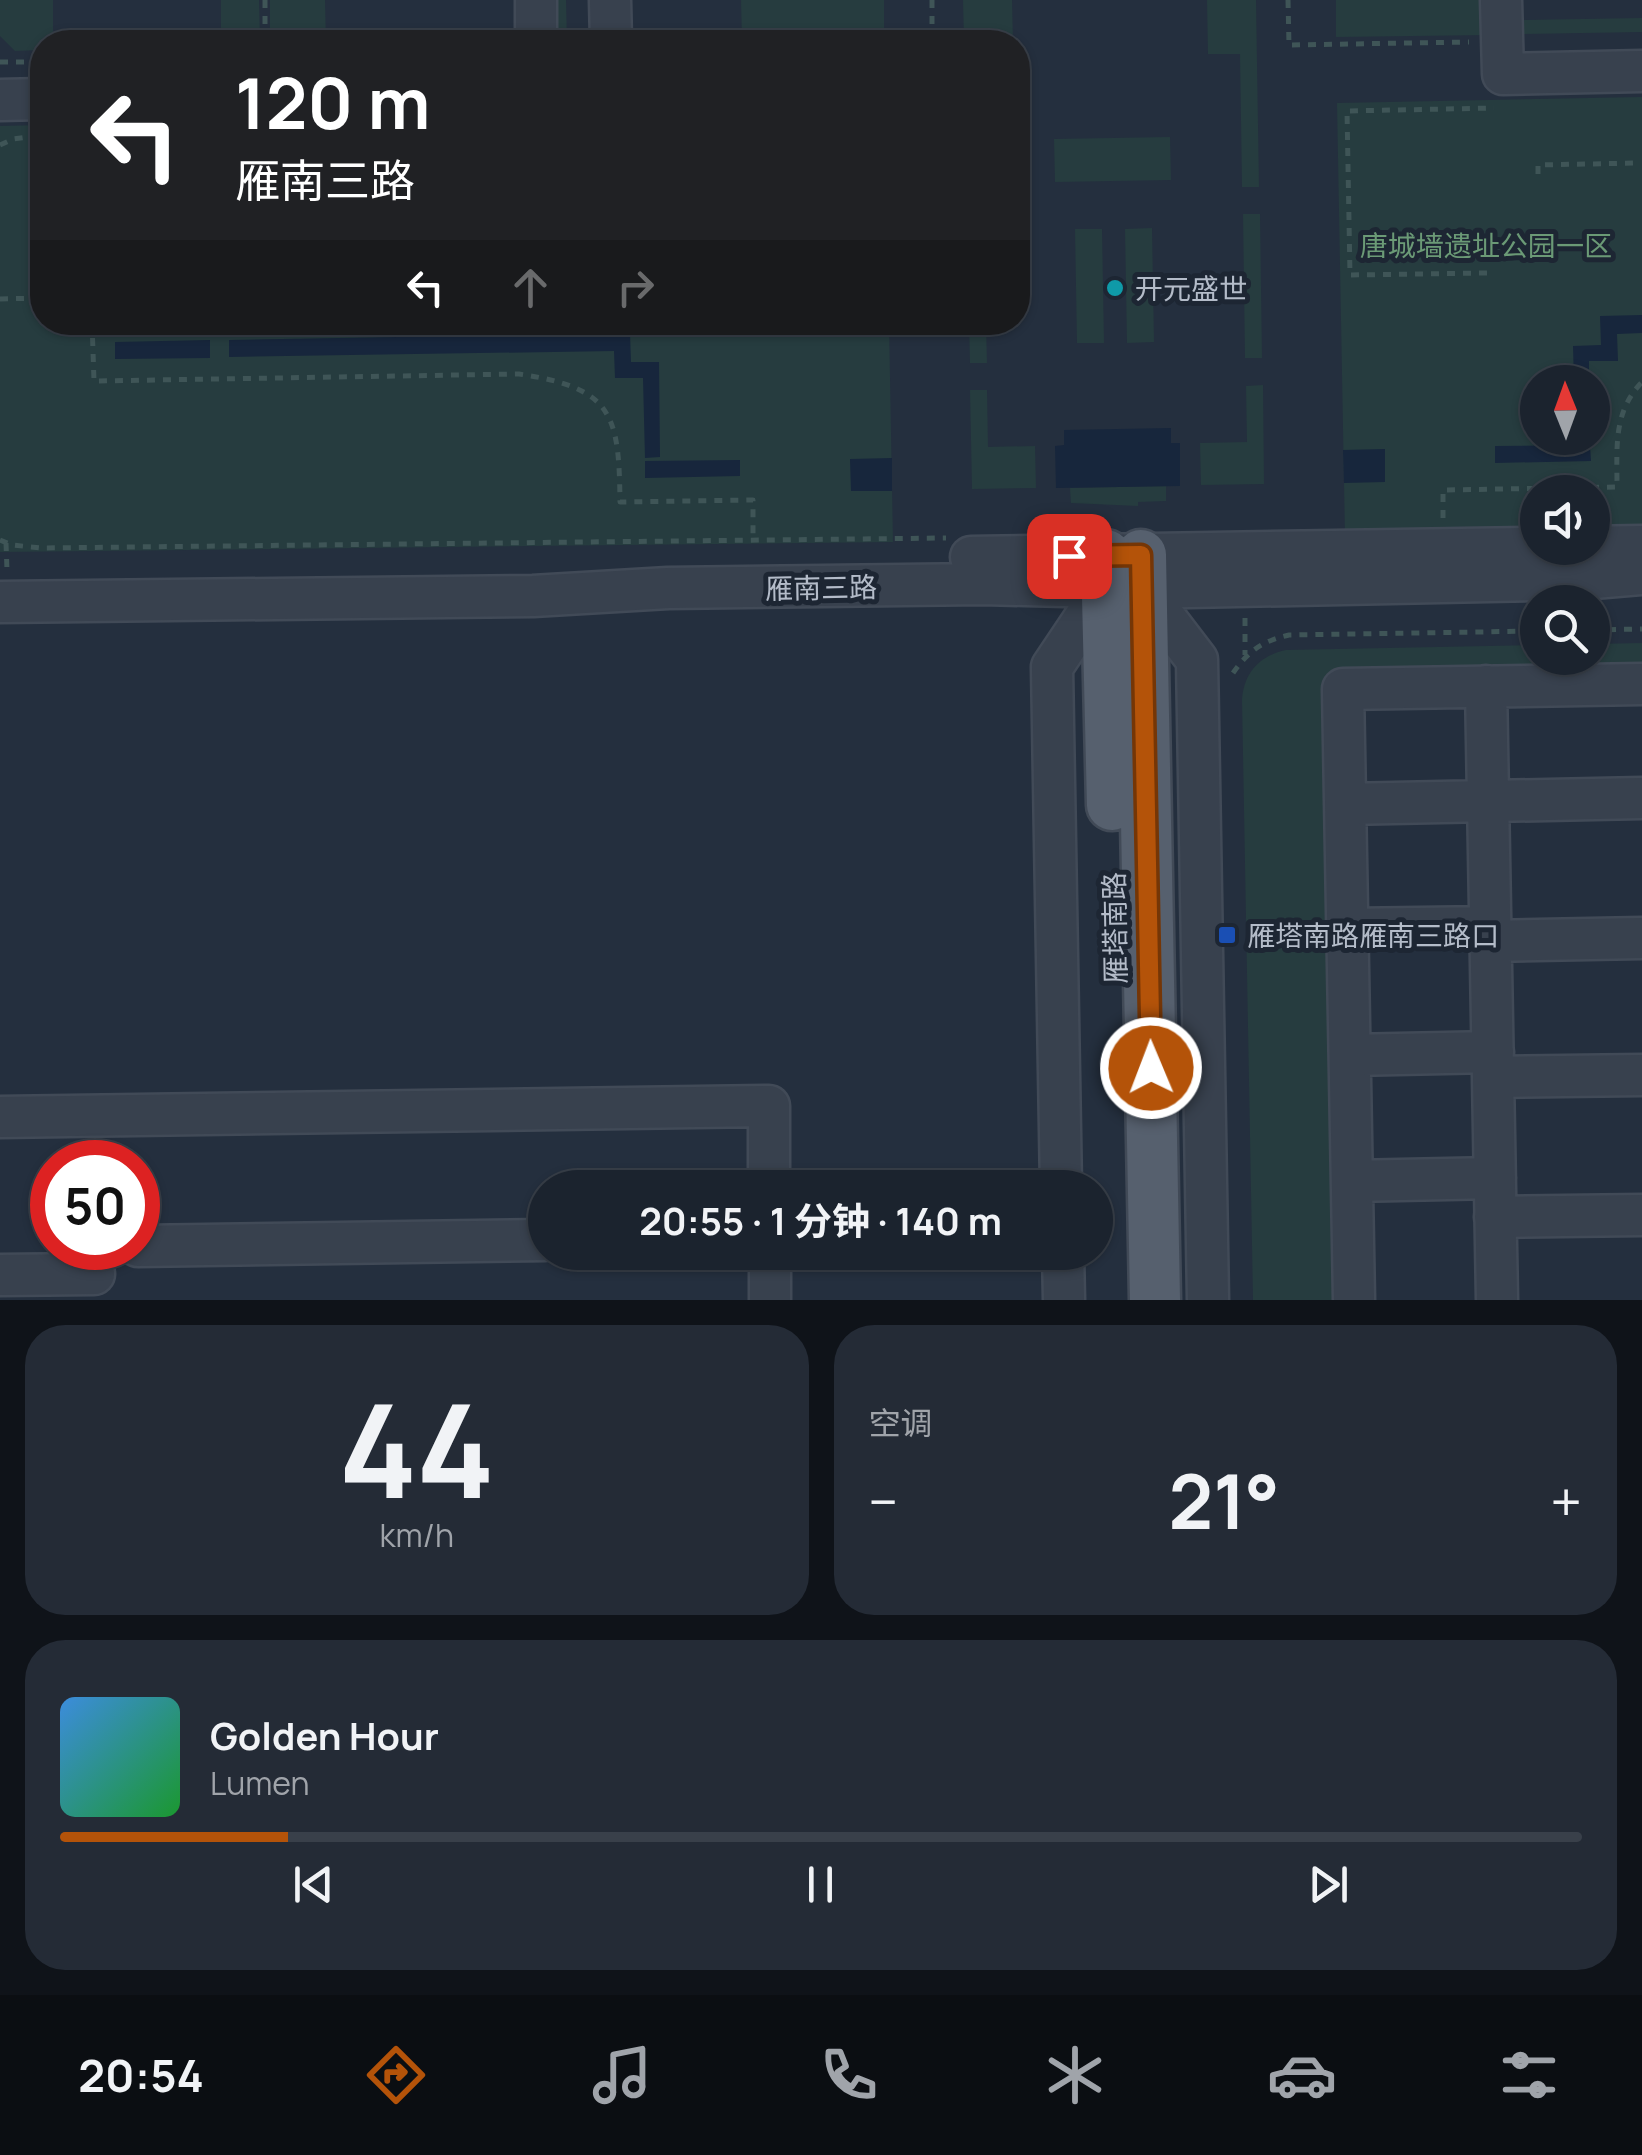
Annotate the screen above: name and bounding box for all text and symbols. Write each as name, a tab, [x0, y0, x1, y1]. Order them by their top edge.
text: 120 m	[235, 54, 430, 150]
icon: left	[70, 70, 200, 200]
text: 雁南三路	[235, 149, 415, 211]
park label: 唐城墙遗址公园一区	[1360, 226, 1612, 264]
icon: left	[398, 260, 453, 315]
icon: ahead	[503, 260, 558, 315]
icon: right	[608, 260, 663, 315]
place label: 开元盛世	[1135, 269, 1247, 307]
marker: 开元盛世	[1104, 277, 1126, 299]
north arrow	[1520, 365, 1610, 455]
map controls	[1520, 365, 1610, 675]
button: sound	[1520, 475, 1610, 565]
pin	[1027, 514, 1112, 599]
icon: arrive	[1042, 529, 1097, 584]
street label: 雁南三路	[765, 567, 877, 607]
button: search	[1520, 585, 1610, 675]
street label: 雁塔南路	[1094, 872, 1134, 984]
place label: 雁塔南路雁南三路口	[1247, 916, 1499, 954]
marker: 雁塔南路雁南三路口	[1216, 924, 1238, 946]
position arrow	[1099, 1016, 1203, 1120]
speed limit sign: 50	[30, 1140, 160, 1270]
text: 20:55 · 1 分钟 · 140 m	[639, 1194, 1002, 1246]
text: 44	[338, 1359, 495, 1537]
text: 空调	[869, 1401, 933, 1445]
text: 21°	[1169, 1449, 1280, 1552]
text: −	[869, 1463, 898, 1539]
text: +	[1550, 1463, 1582, 1539]
text: km/h	[380, 1513, 454, 1557]
text: Golden Hour	[210, 1709, 439, 1761]
text: Lumen	[210, 1761, 310, 1805]
icon: previous	[286, 1857, 341, 1912]
icon: pause	[793, 1857, 848, 1912]
icon: next	[1301, 1857, 1356, 1912]
icon: directions	[361, 2040, 431, 2110]
icon: music	[587, 2040, 657, 2110]
icon: phone	[814, 2040, 884, 2110]
icon: climate	[1040, 2040, 1110, 2110]
icon: car	[1267, 2040, 1337, 2110]
icon: filters	[1494, 2040, 1564, 2110]
text: 20:54	[78, 2044, 204, 2106]

